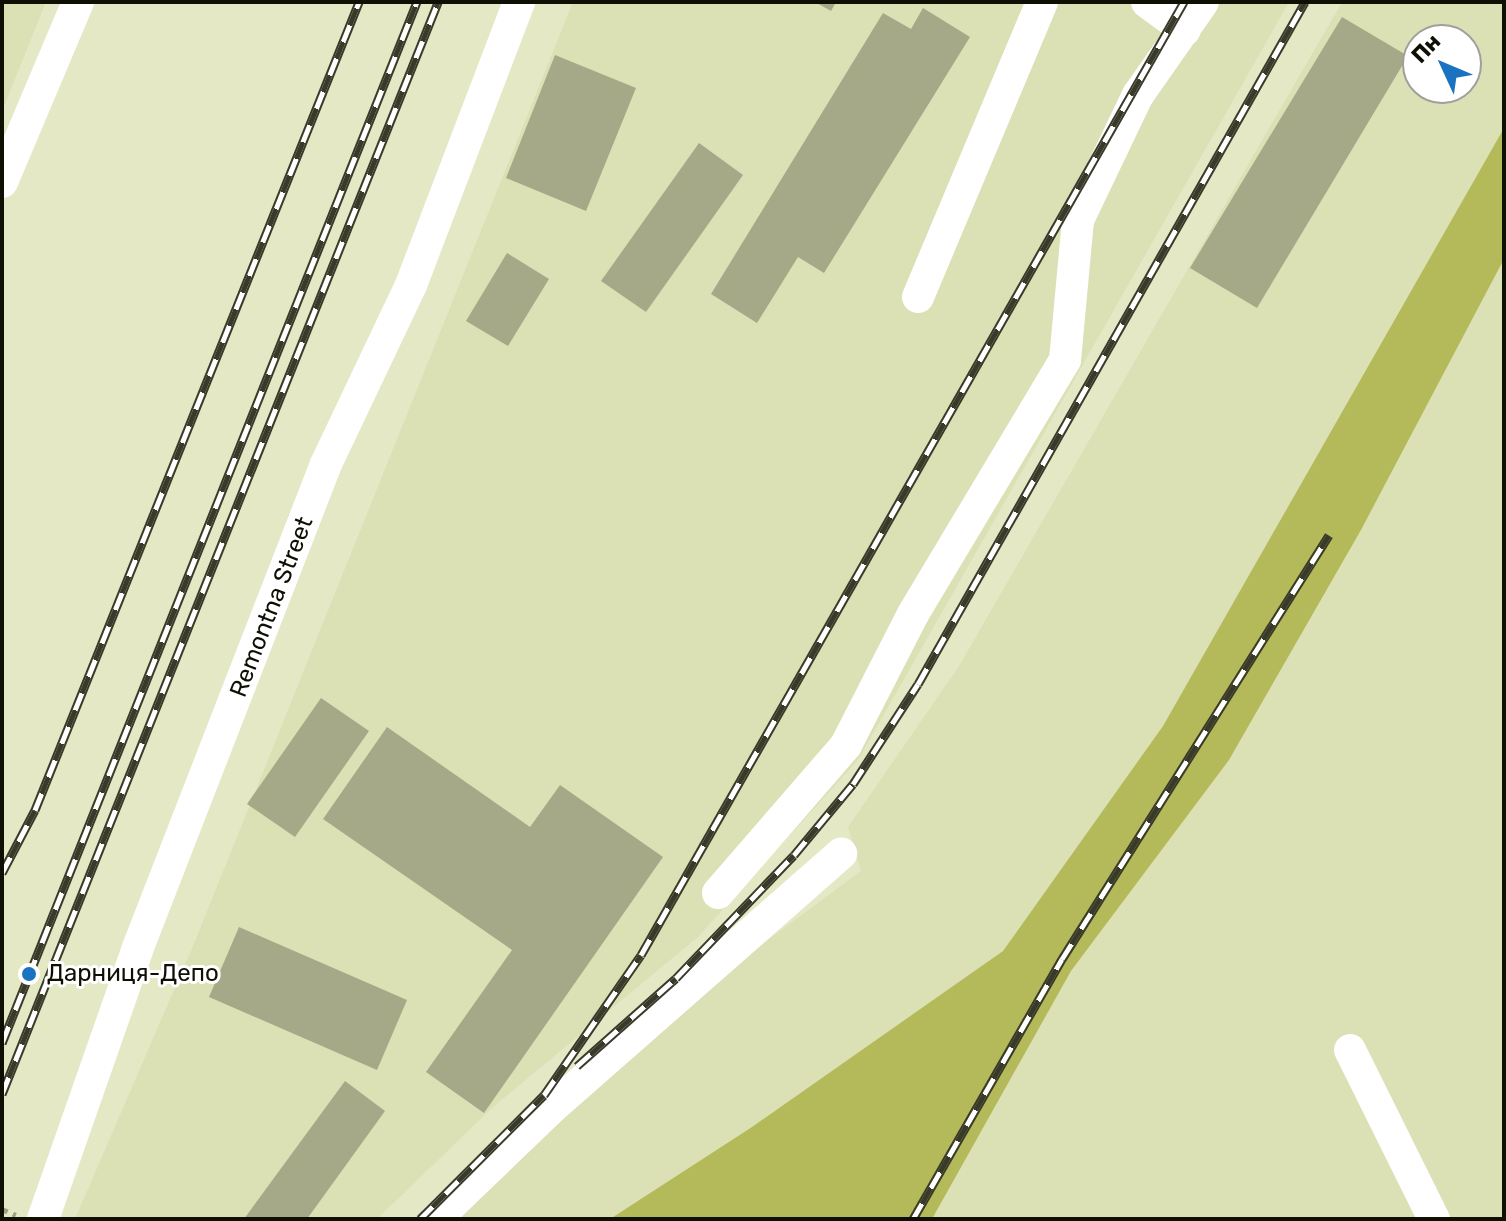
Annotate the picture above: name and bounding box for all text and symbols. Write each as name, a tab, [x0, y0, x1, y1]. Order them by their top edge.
north arrow	[1402, 24, 1482, 104]
text: Пн	[1406, 28, 1446, 69]
street label: Remontna Street	[224, 513, 320, 701]
place label: Дарниця-Депо	[47, 960, 219, 988]
marker: Дарниця-Депо	[18, 963, 40, 985]

